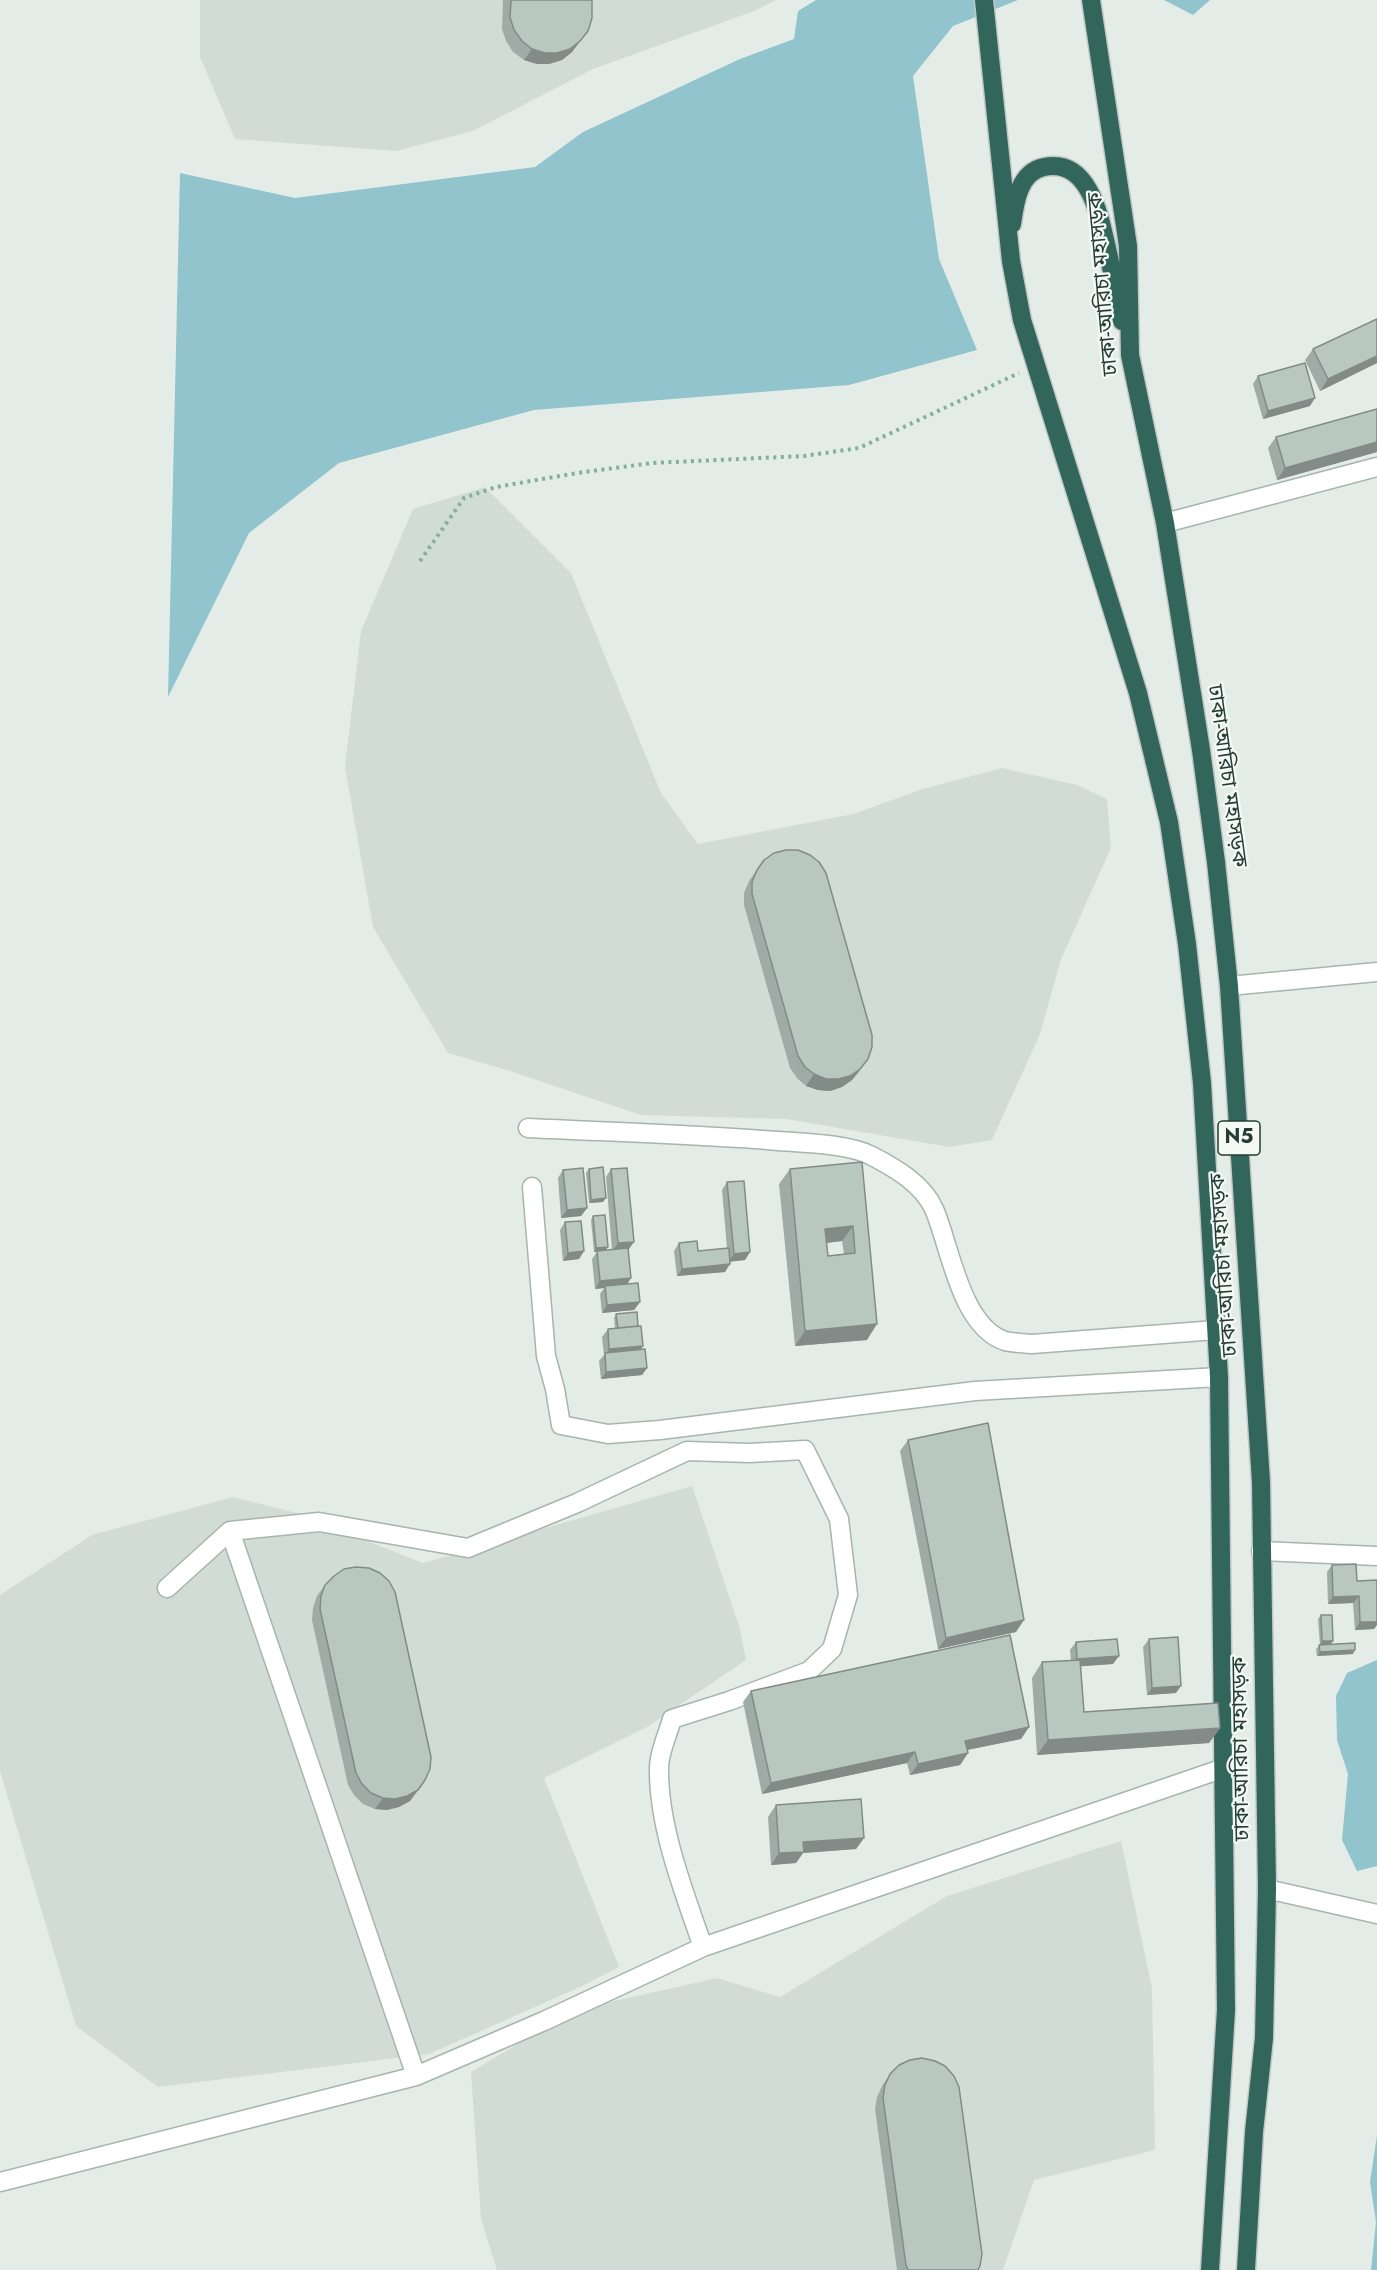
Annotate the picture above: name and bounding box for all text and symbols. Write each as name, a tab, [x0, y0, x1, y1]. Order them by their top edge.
street label: ঢাকা-আরিচা মহাসড়ক	[1083, 191, 1125, 377]
street label: ঢাকা-আরিচা মহাসড়ক	[1201, 683, 1251, 869]
road number: N5	[1218, 1121, 1260, 1155]
street label: ঢাকা-আরিচা মহাসড়ক	[1206, 1172, 1244, 1358]
street label: ঢাকা-আরিচা মহাসড়ক	[1228, 1657, 1256, 1841]

